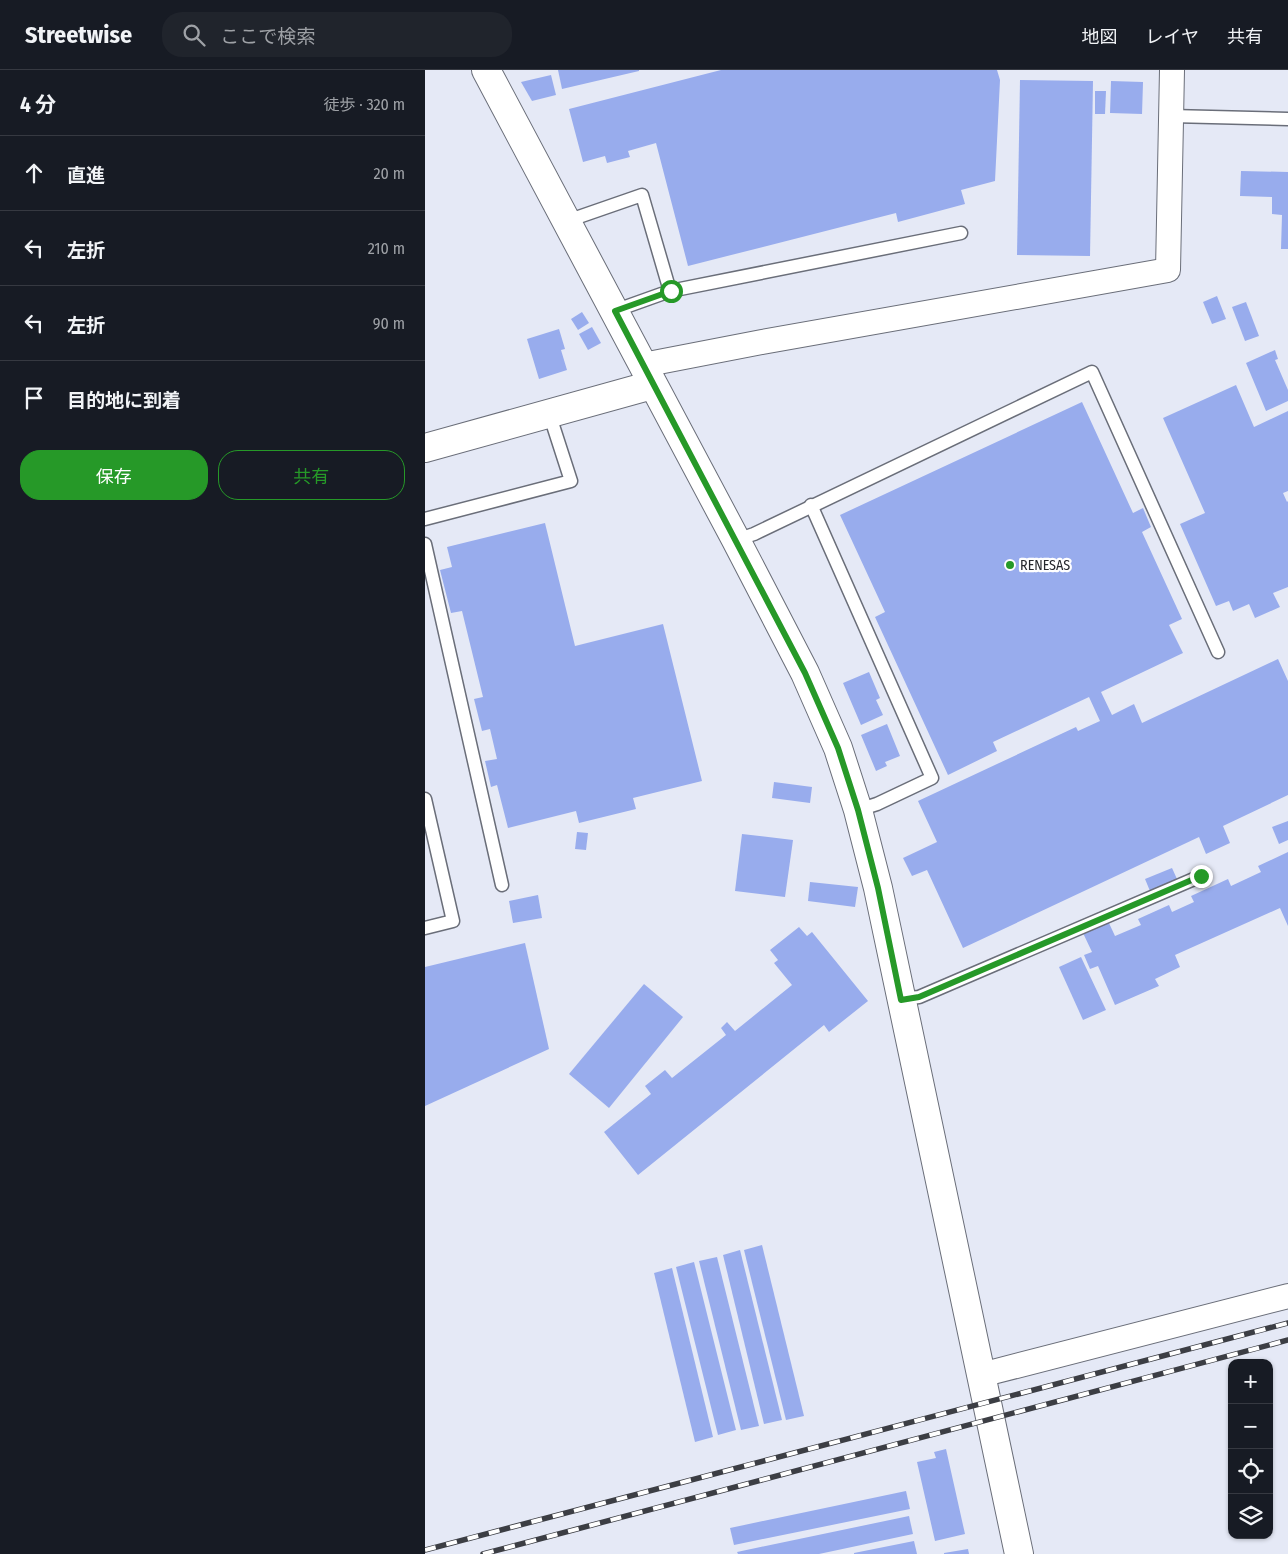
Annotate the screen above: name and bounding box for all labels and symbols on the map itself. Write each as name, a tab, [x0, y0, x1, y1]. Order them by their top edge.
route start	[660, 280, 683, 303]
place label: RENESAS	[1020, 557, 1070, 574]
marker: RENESAS	[1004, 559, 1016, 571]
route end	[1190, 865, 1213, 888]

